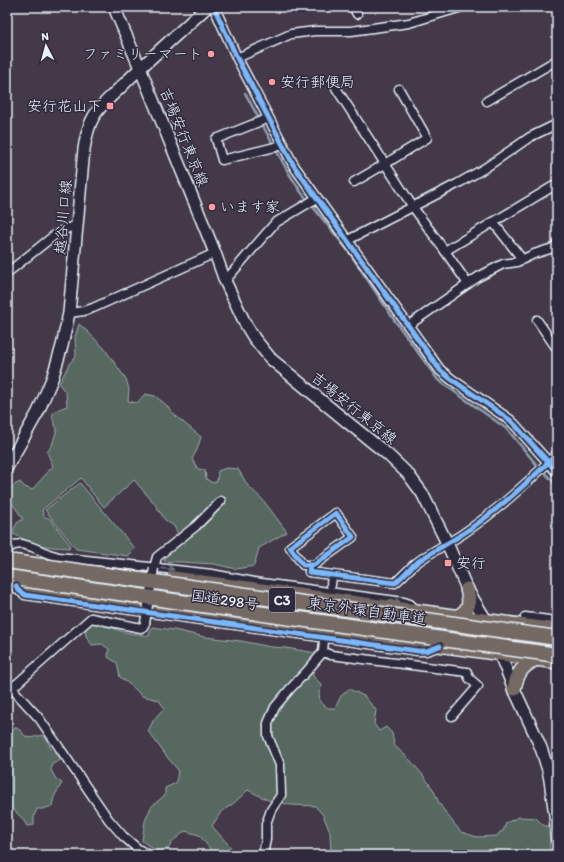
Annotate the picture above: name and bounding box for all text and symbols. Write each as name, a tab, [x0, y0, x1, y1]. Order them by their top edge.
north arrow	[26, 26, 66, 66]
text: N	[41, 30, 49, 43]
place label: ファミリーマート	[83, 45, 203, 63]
marker: ファミリーマート	[206, 49, 216, 59]
place label: 安行郵便局	[280, 73, 355, 91]
marker: 安行郵便局	[267, 77, 277, 87]
street label: 吉場安行東京線	[156, 85, 212, 189]
place label: 安行花山下	[27, 97, 102, 115]
marker: 安行花山下	[105, 101, 115, 111]
street label: 越谷川口線	[51, 179, 75, 255]
place label: います家	[220, 198, 280, 216]
marker: います家	[207, 202, 217, 212]
street label: 吉場安行東京線	[308, 368, 400, 448]
place label: 安行	[456, 554, 486, 572]
marker: 安行	[443, 558, 453, 568]
one-way arrow	[161, 566, 174, 573]
street label: 国道298号	[190, 586, 260, 614]
road number: C3	[269, 588, 295, 612]
street label: 東京外環自動車道	[306, 594, 428, 628]
one-way arrow	[387, 597, 400, 604]

